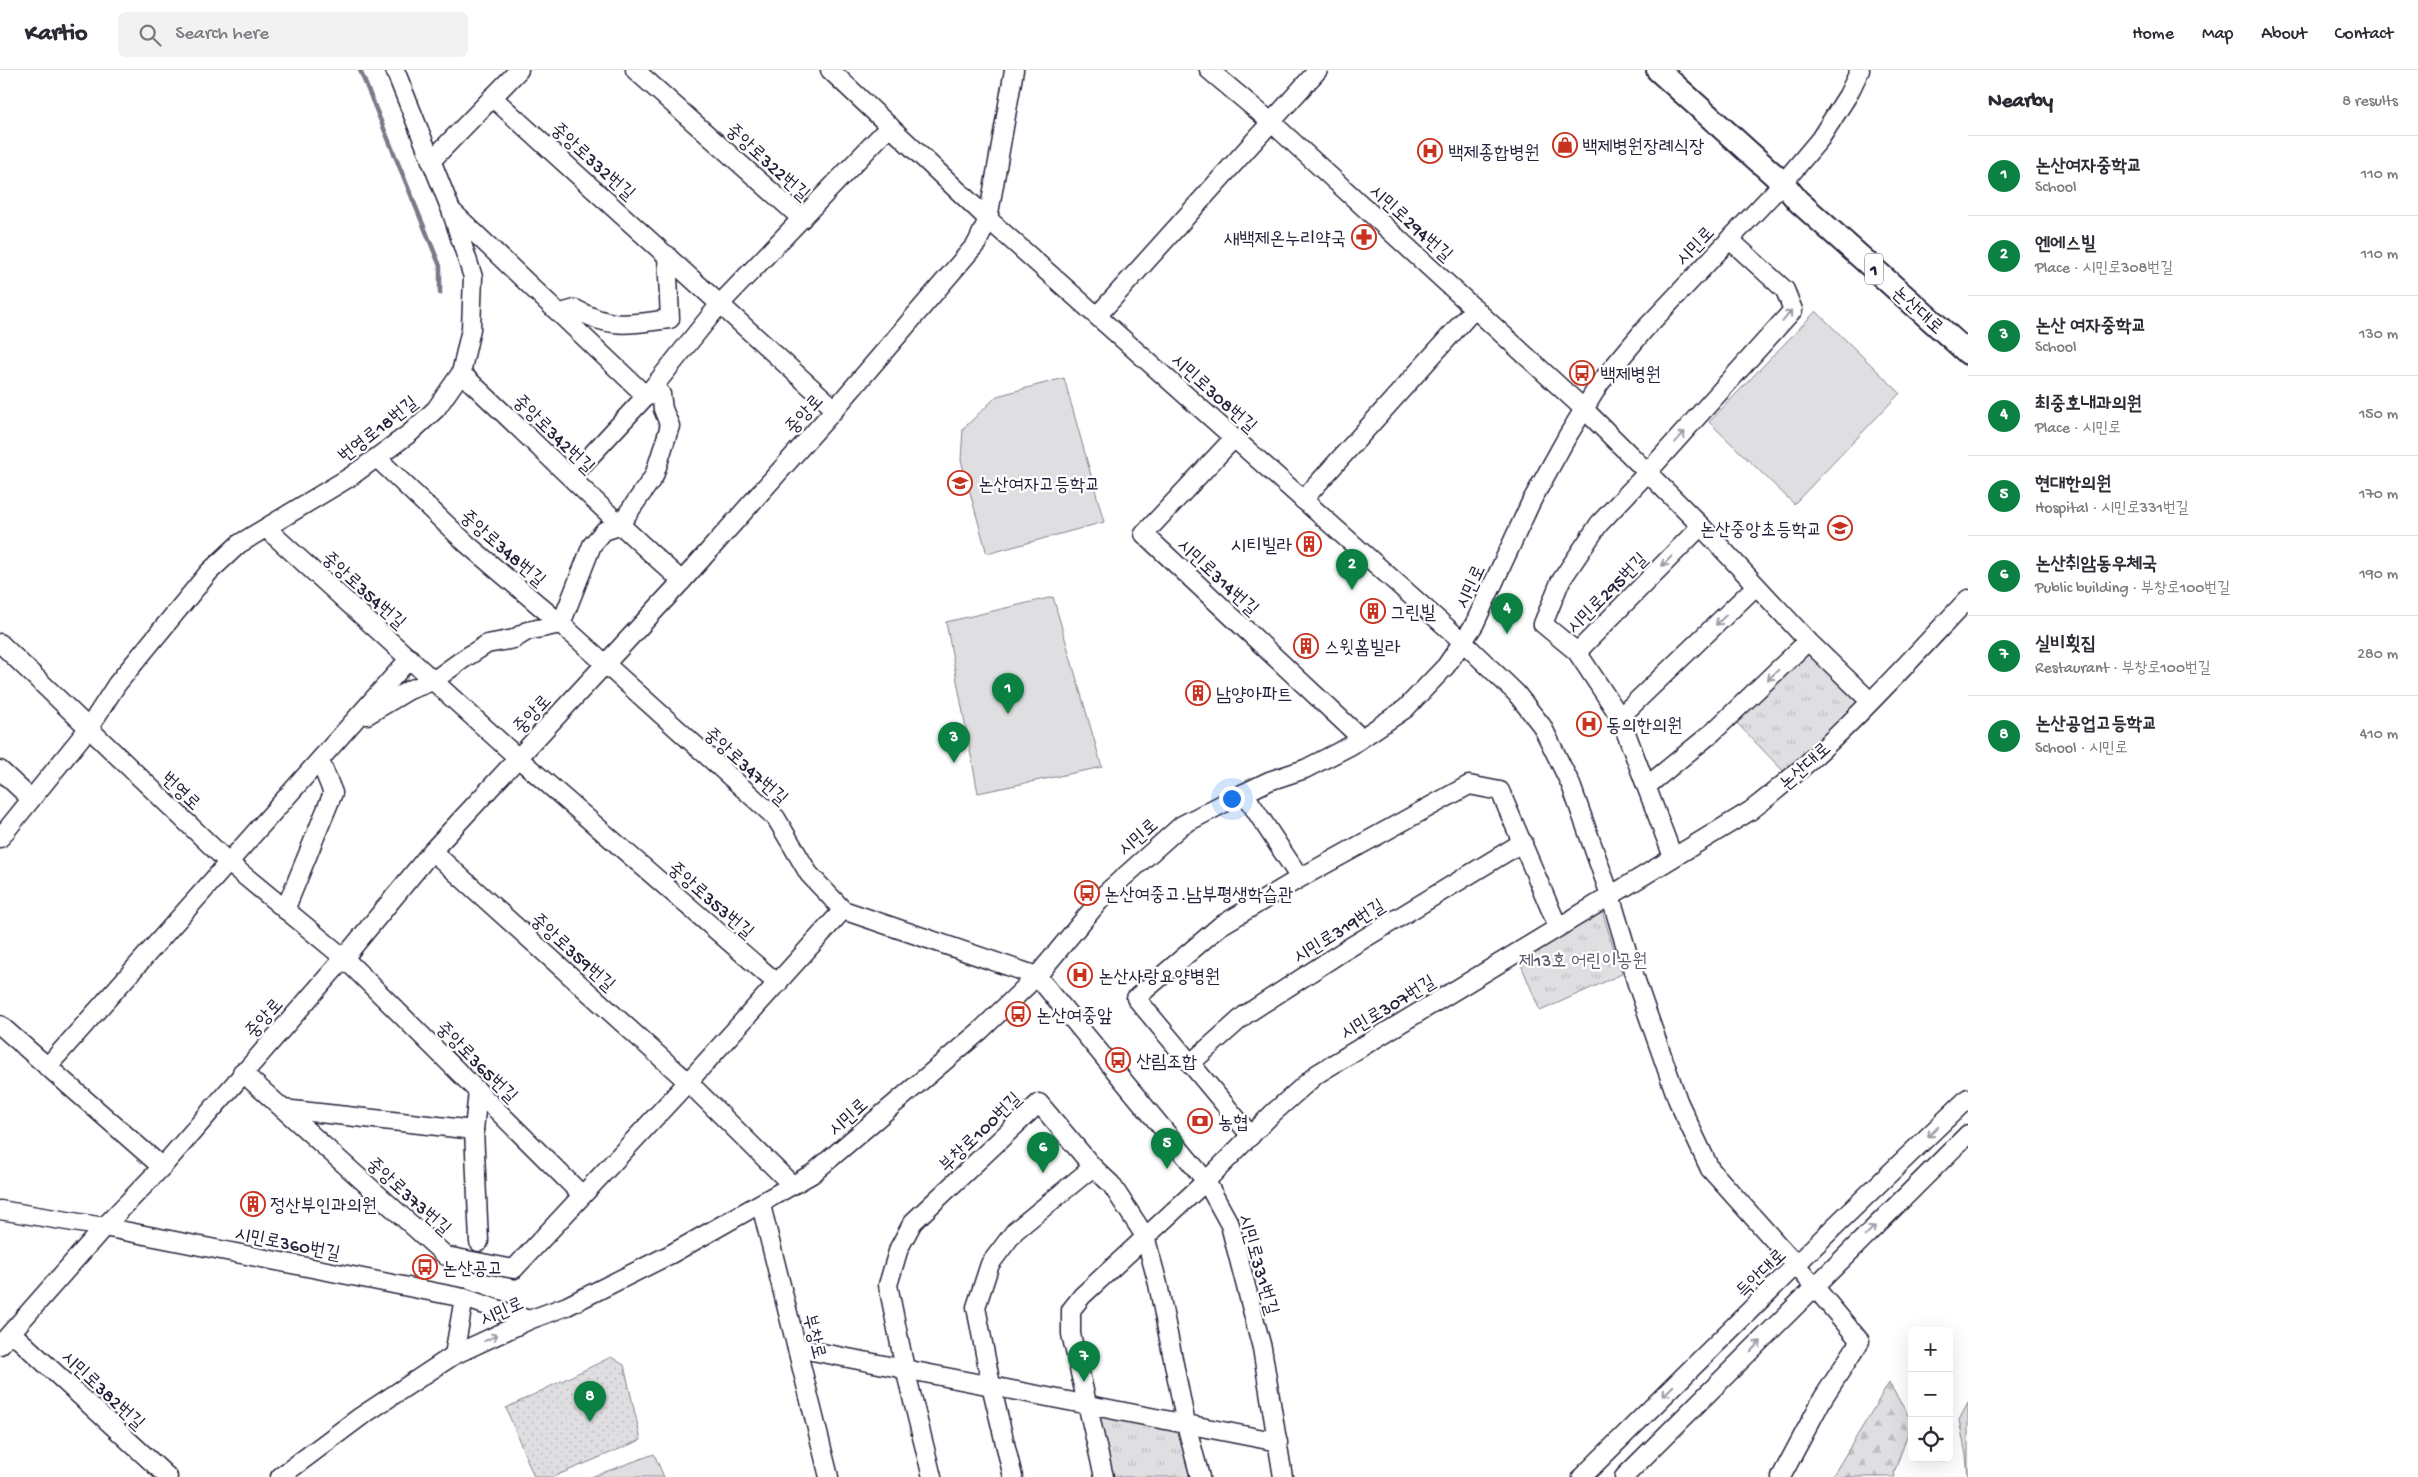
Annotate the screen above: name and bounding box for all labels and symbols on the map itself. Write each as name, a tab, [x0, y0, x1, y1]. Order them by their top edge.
street label: 중앙로332번길	[545, 119, 639, 206]
street label: 중앙로322번길	[720, 120, 813, 207]
shop icon: 백제병원장례식장	[1552, 132, 1578, 158]
place label: 백제병원장례식장	[1582, 137, 1704, 160]
hospital icon: 백제종합병원	[1417, 138, 1443, 164]
place label: 백제종합병원	[1448, 143, 1540, 166]
street label: 시민로294번길	[1363, 181, 1456, 268]
street label: 시민로	[1672, 223, 1721, 272]
pharmacy icon: 새백제온누리약국	[1351, 224, 1377, 250]
place label: 새백제온누리약국	[1224, 229, 1346, 252]
road number: 1	[1865, 253, 1883, 284]
street label: 논산대로	[1886, 283, 1947, 341]
one-way arrow	[1781, 309, 1792, 322]
street label: 시민로308번길	[1165, 350, 1260, 439]
bus stop icon: 백제병원	[1569, 360, 1595, 386]
place label: 백제병원	[1600, 365, 1661, 388]
street label: 중앙로342번길	[507, 391, 598, 480]
street label: 중앙로	[782, 391, 829, 440]
street label: 번영로18번길	[335, 393, 423, 469]
one-way arrow	[1674, 431, 1685, 444]
school or university icon: 논산여자고등학교	[947, 470, 973, 496]
place label: 논산여자고등학교	[978, 475, 1100, 498]
street label: 중앙로348번길	[454, 506, 549, 593]
school or university icon: 논산중앙초등학교	[1827, 515, 1853, 541]
place label: 논산중앙초등학교	[1700, 520, 1822, 543]
building icon: 시티빌라	[1296, 531, 1322, 557]
street label: 시민로314번길	[1171, 535, 1262, 622]
place label: 시티빌라	[1231, 536, 1293, 559]
street label: 중앙로354번길	[316, 548, 409, 635]
pin: 2	[1336, 549, 1368, 590]
street label: 시민로295번길	[1563, 549, 1654, 640]
one-way arrow	[1660, 555, 1673, 567]
street label: 시민로	[1452, 562, 1492, 613]
pin: 4	[1491, 593, 1523, 634]
building icon: 그린빌	[1360, 598, 1386, 624]
place label: 그린빌	[1390, 603, 1437, 626]
one-way arrow	[1715, 614, 1727, 626]
building icon: 스윗홈빌라	[1293, 633, 1319, 659]
place label: 스윗홈빌라	[1324, 638, 1401, 661]
one-way arrow	[1766, 669, 1779, 681]
pin: 1	[992, 673, 1024, 714]
building icon: 남양아파트	[1185, 680, 1211, 706]
place label: 남양아파트	[1216, 685, 1292, 708]
street label: 중앙로	[510, 691, 558, 740]
hospital icon: 동의한의원	[1576, 711, 1602, 737]
place label: 동의한의원	[1606, 716, 1682, 739]
pin: 3	[938, 722, 970, 763]
street label: 중앙로347번길	[698, 724, 791, 811]
street label: 논산대로	[1776, 739, 1837, 797]
street label: 번영로	[155, 768, 204, 817]
your location	[1219, 786, 1245, 812]
street label: 시민로	[1114, 815, 1164, 862]
street label: 중앙로353번길	[662, 858, 757, 945]
bus stop icon: 논산여중고.남부평생학습관	[1074, 880, 1100, 906]
place label: 논산여중고.남부평생학습관	[1104, 885, 1293, 908]
street label: 시민로319번길	[1290, 896, 1390, 970]
street label: 중앙로359번길	[525, 910, 619, 998]
park label: 제13호 어린이공원	[1518, 951, 1648, 974]
hospital icon: 논산사랑요양병원	[1067, 962, 1093, 988]
place label: 논산사랑요양병원	[1098, 967, 1220, 990]
street label: 시민로307번길	[1337, 972, 1441, 1046]
street label: 중앙로	[242, 995, 289, 1044]
bus stop icon: 논산여중앞	[1005, 1001, 1031, 1027]
place label: 논산여중앞	[1036, 1006, 1112, 1029]
street label: 중앙로365번길	[430, 1018, 521, 1109]
bus stop icon: 산림조합	[1105, 1047, 1131, 1073]
place label: 산림조합	[1136, 1052, 1197, 1075]
street label: 부창로100번길	[935, 1089, 1027, 1179]
street label: 시민로	[825, 1095, 874, 1142]
bank icon: 농협	[1187, 1108, 1213, 1134]
place label: 농협	[1218, 1113, 1249, 1136]
one-way arrow	[1927, 1126, 1939, 1138]
pin: 5	[1151, 1128, 1183, 1169]
pin: 6	[1027, 1132, 1059, 1173]
street label: 중앙로373번길	[361, 1154, 455, 1242]
building icon: 정산부인과의원	[240, 1191, 266, 1217]
place label: 정산부인과의원	[270, 1196, 377, 1219]
street label: 시민로331번길	[1231, 1212, 1282, 1318]
street label: 시민로360번길	[233, 1224, 342, 1267]
one-way arrow	[1864, 1225, 1876, 1237]
street label: 득안대로	[1732, 1245, 1792, 1304]
bus stop icon: 논산공고	[412, 1254, 438, 1280]
place label: 논산공고	[442, 1259, 503, 1282]
street label: 시민로	[477, 1293, 528, 1333]
street label: 부창로	[796, 1312, 829, 1362]
one-way arrow	[483, 1332, 498, 1342]
one-way arrow	[1749, 1340, 1762, 1352]
pin: 7	[1068, 1341, 1100, 1382]
street label: 시민로382번길	[55, 1347, 148, 1436]
pin: 8	[574, 1381, 606, 1422]
one-way arrow	[1662, 1385, 1674, 1397]

